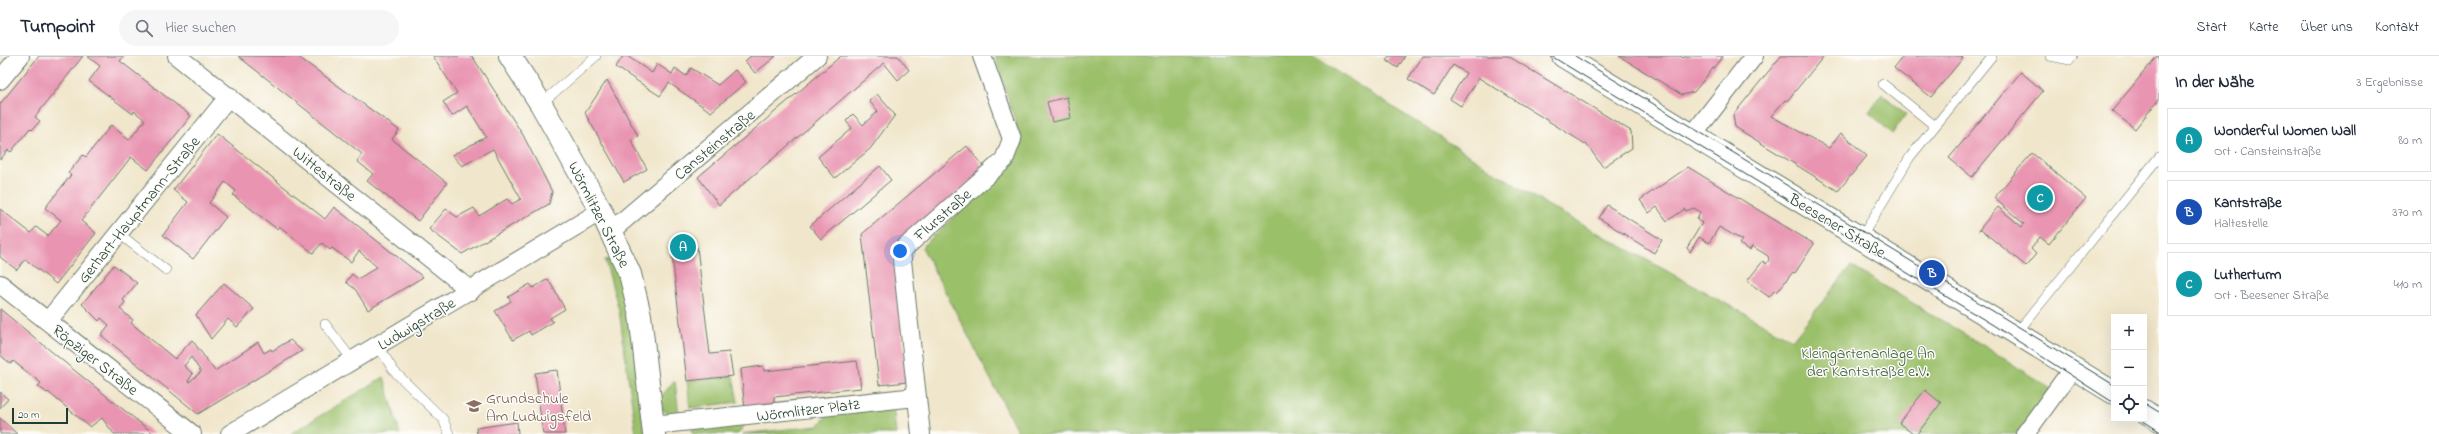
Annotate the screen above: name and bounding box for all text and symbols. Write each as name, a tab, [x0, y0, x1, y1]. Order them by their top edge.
search box	[119, 10, 399, 46]
text: Turnpoint	[20, 14, 95, 41]
icon: search	[133, 17, 155, 39]
text: Hier suchen	[165, 17, 236, 39]
text: Start	[2197, 17, 2227, 38]
text: Karte	[2249, 17, 2279, 38]
text: Über uns	[2301, 17, 2353, 38]
text: Kontakt	[2375, 17, 2419, 38]
text: In der Nähe	[2175, 70, 2254, 95]
text: 3 Ergebnisse	[2356, 73, 2423, 92]
street label: Cansteinstraße	[669, 104, 762, 187]
text: Wonderful Women Wall	[2214, 120, 2356, 142]
street label: Gerhart-Hauptmann-Straße	[72, 131, 207, 289]
text: A	[2185, 131, 2193, 150]
text: 80 m	[2398, 131, 2422, 150]
street label: Wittestraße	[286, 141, 362, 209]
text: Ort · Cansteinstraße	[2214, 142, 2321, 161]
street label: Wörmlitzer Straße	[561, 157, 636, 273]
street label: Flurstraße	[908, 183, 978, 248]
pin: C	[2027, 183, 2053, 213]
street label: Beesener Straße	[1783, 188, 1891, 266]
text: Kantstraße	[2214, 192, 2282, 214]
text: B	[2185, 203, 2193, 222]
text: 370 m	[2392, 203, 2422, 222]
text: Haltestelle	[2214, 214, 2268, 233]
pin: A	[670, 232, 696, 262]
your location	[890, 241, 910, 261]
pin: B	[1919, 258, 1945, 288]
text: Lutherturm	[2214, 264, 2282, 286]
text: C	[2185, 275, 2193, 294]
text: 410 m	[2394, 275, 2422, 294]
text: Ort · Beesener Straße	[2214, 286, 2329, 305]
street label: Ludwigstraße	[373, 292, 461, 357]
map controls	[2111, 314, 2147, 422]
button: +	[2111, 314, 2147, 350]
street label: Röpziger Straße	[47, 319, 144, 402]
park label: Kleingartenanlage An der Kantstraße e.V.	[1801, 342, 1935, 384]
button: −	[2111, 350, 2147, 386]
button: locate	[2111, 386, 2147, 422]
place label: Grundschule Am Ludwigsfeld	[486, 387, 591, 429]
street label: Wörmlitzer Platz	[755, 393, 861, 429]
school or university icon: Grundschule Am Ludwigsfeld	[465, 397, 483, 415]
scale bar	[12, 406, 68, 425]
text: 20 m	[18, 407, 40, 423]

